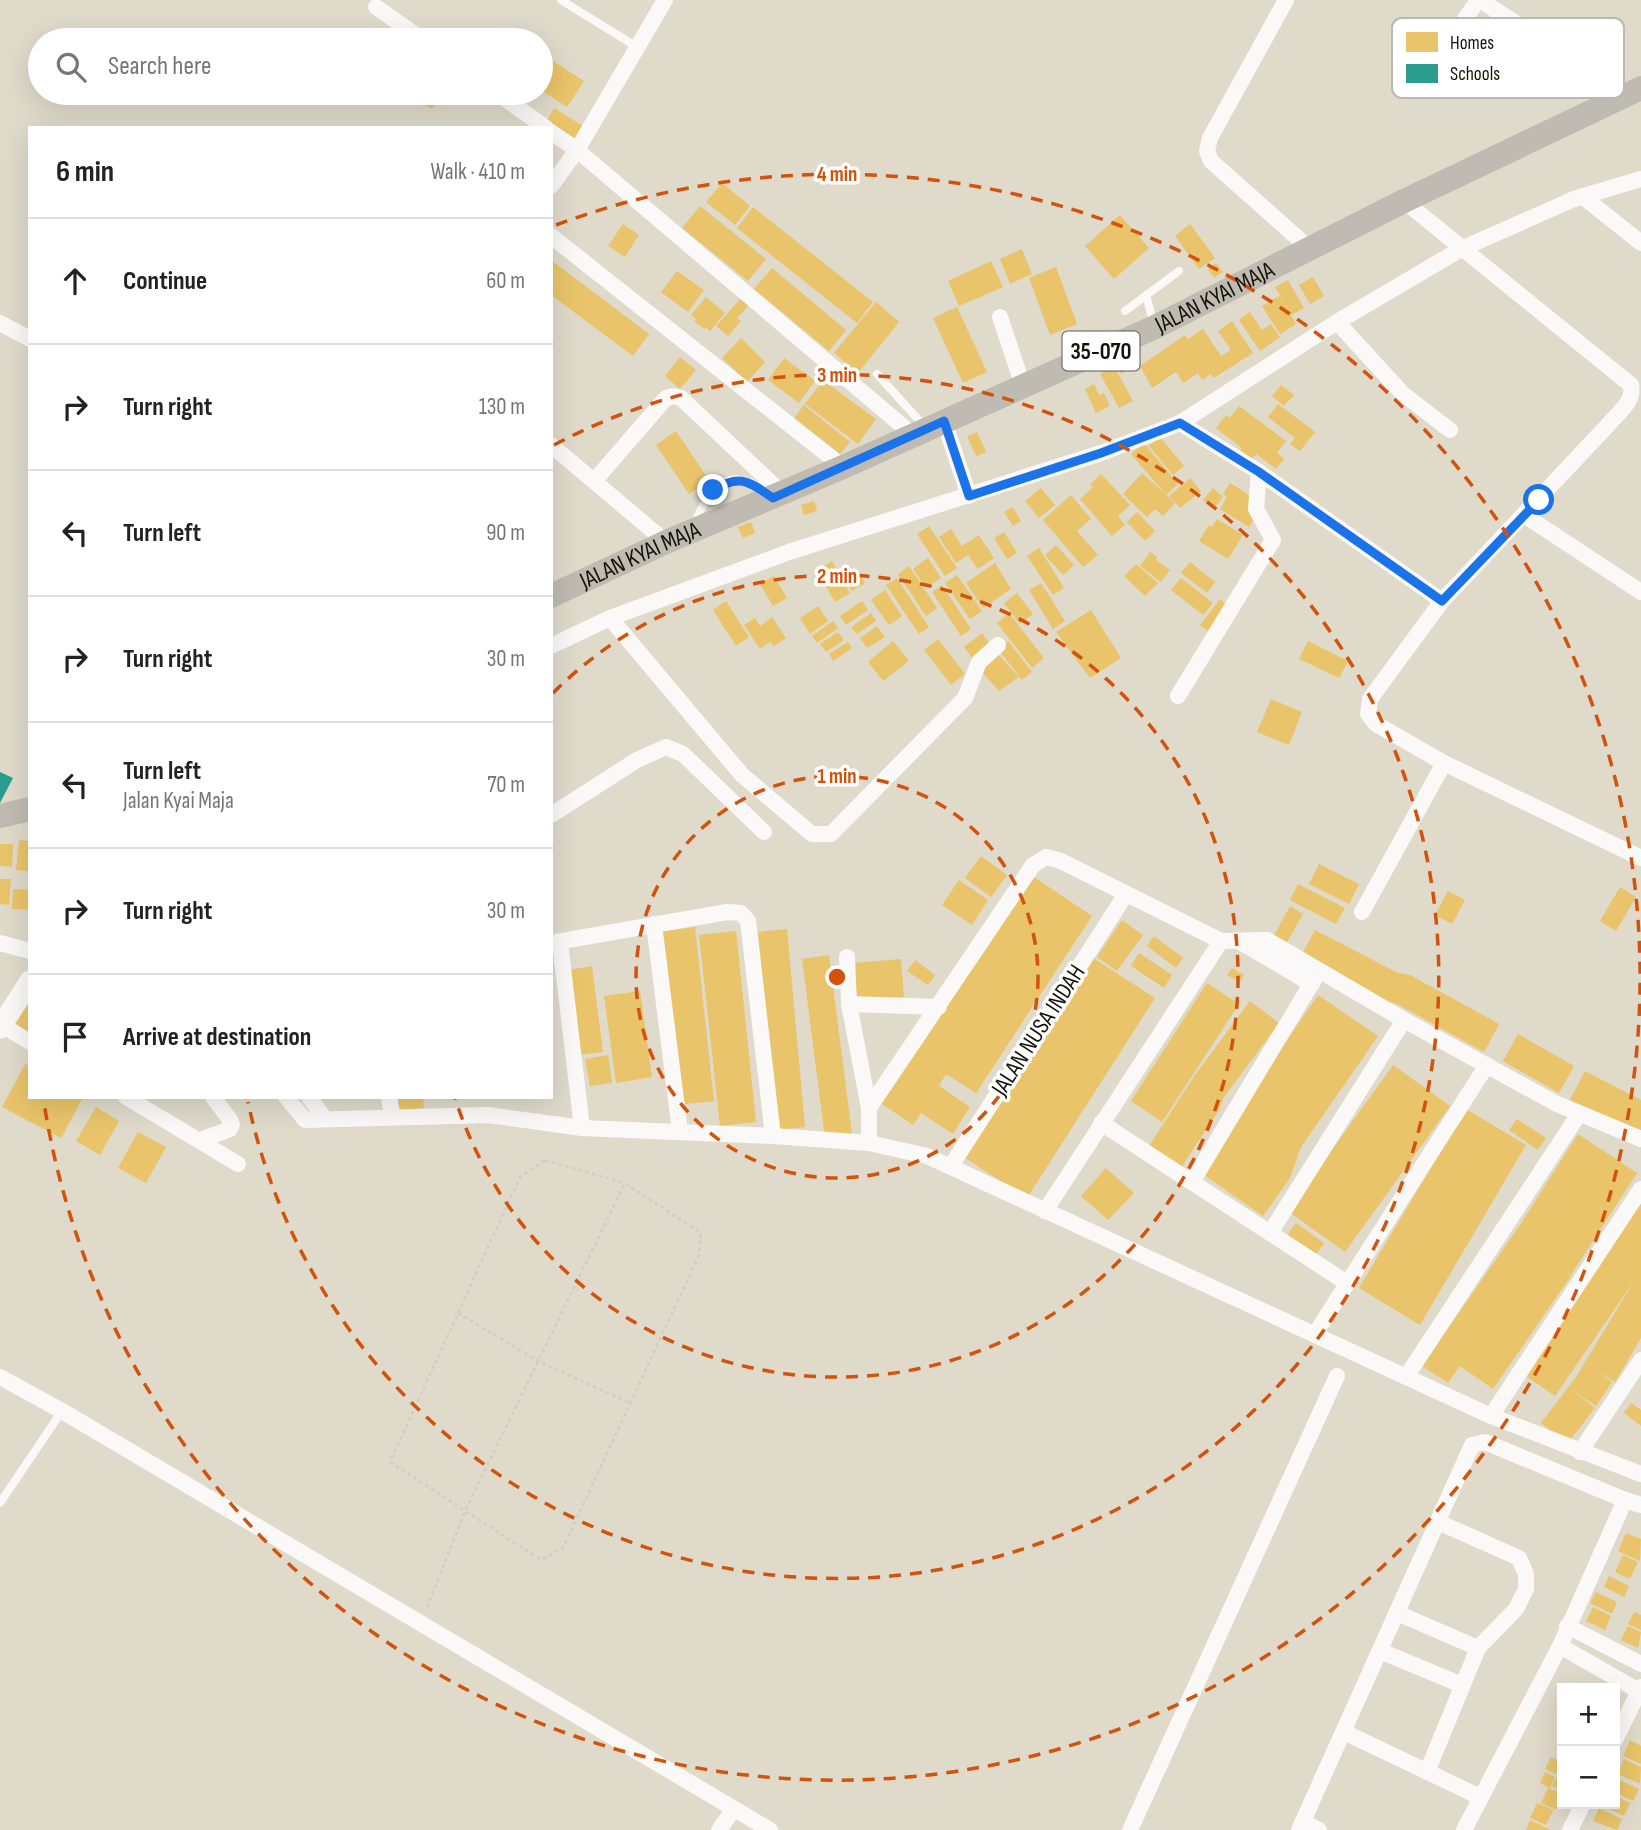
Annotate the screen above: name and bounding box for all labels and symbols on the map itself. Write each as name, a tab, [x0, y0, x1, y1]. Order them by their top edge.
legend	[1392, 18, 1624, 98]
text: Homes	[1450, 32, 1494, 55]
text: Schools	[1450, 63, 1500, 86]
text: 4 min	[817, 162, 857, 187]
street label: JALAN KYAI MAJA	[1150, 255, 1280, 340]
road number: 35-070	[1062, 332, 1140, 370]
text: 3 min	[817, 363, 857, 388]
route end	[697, 474, 728, 505]
route start	[1523, 484, 1554, 515]
street label: JALAN KYAI MAJA	[574, 515, 705, 596]
text: 2 min	[817, 564, 857, 589]
text: 1 min	[817, 764, 857, 789]
street label: JALAN NUSA INDAH	[985, 959, 1091, 1102]
centre of rings	[825, 965, 849, 989]

